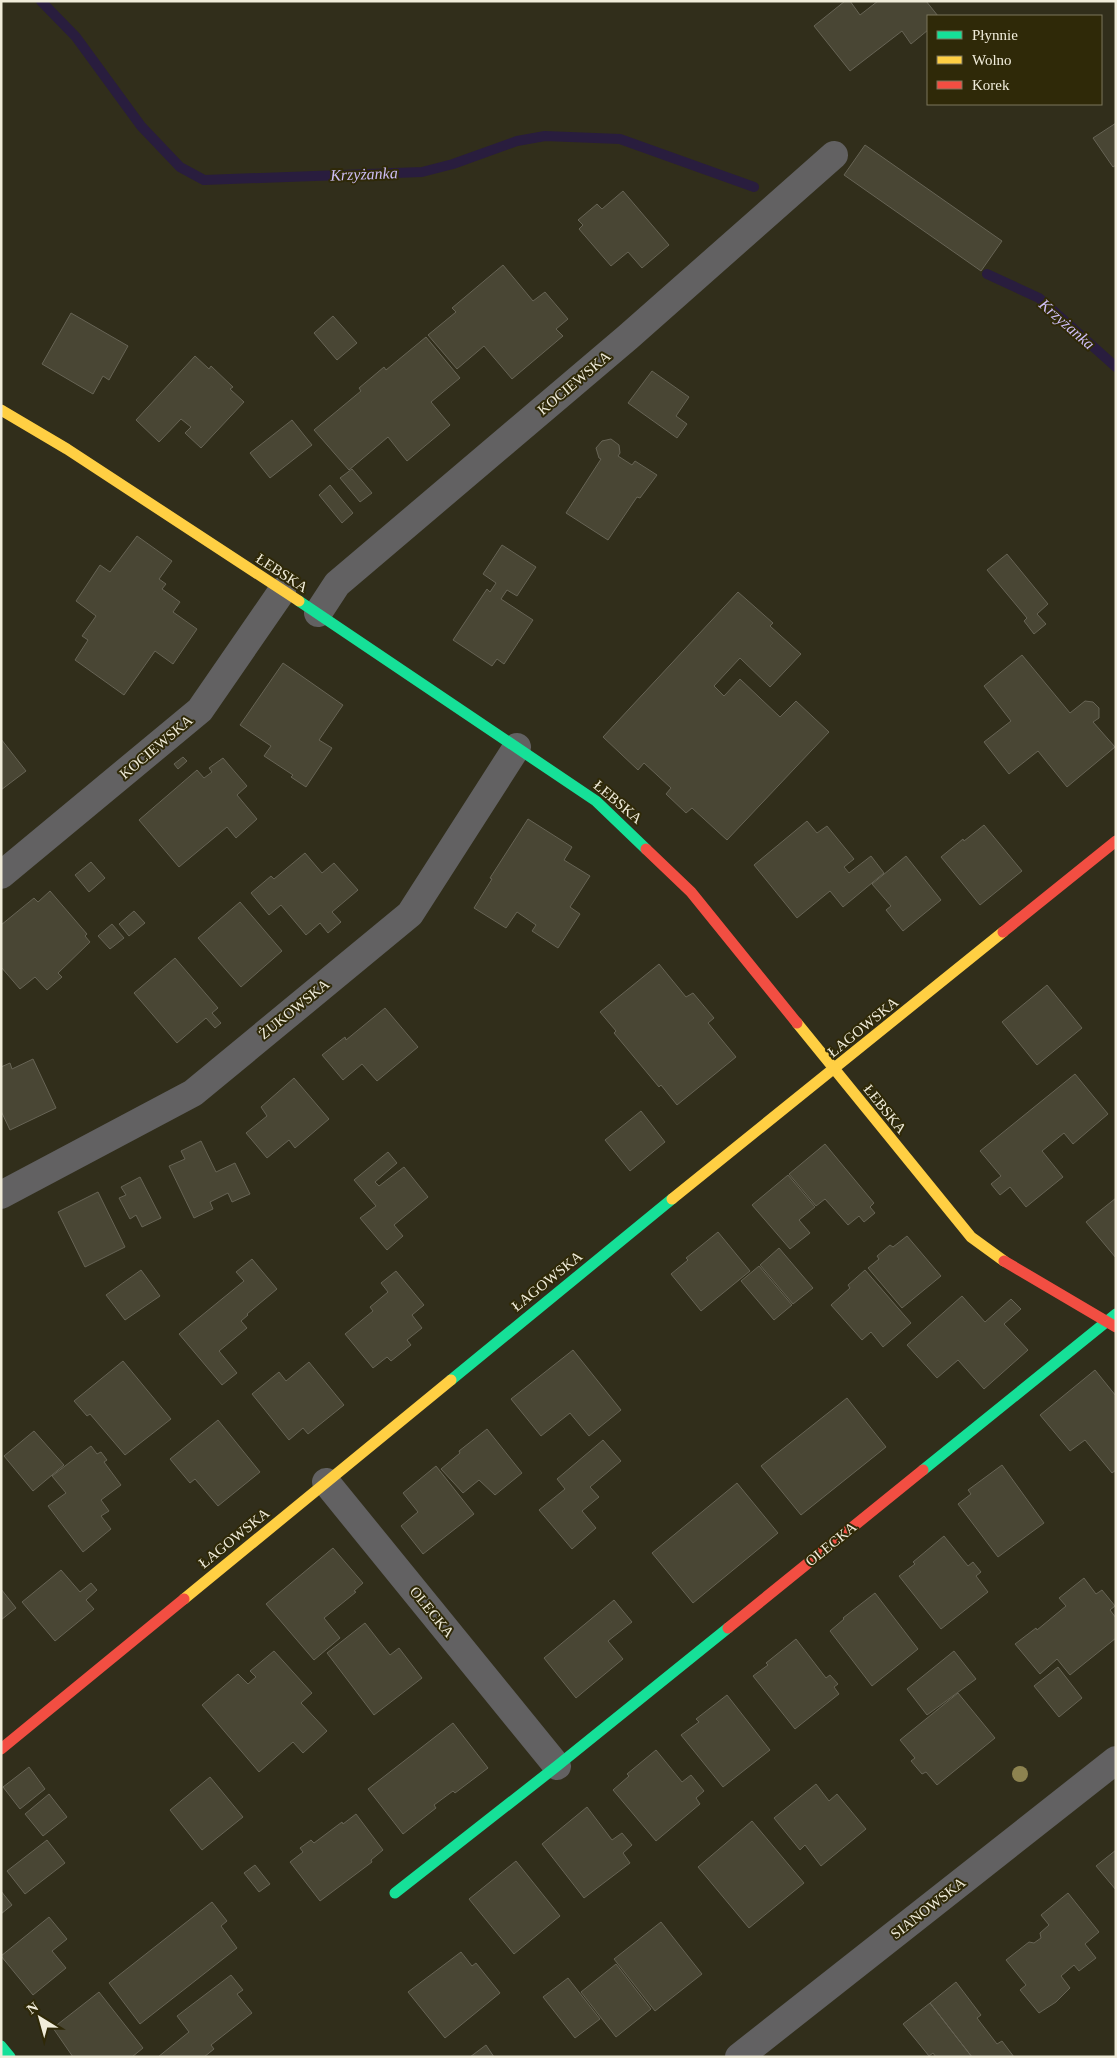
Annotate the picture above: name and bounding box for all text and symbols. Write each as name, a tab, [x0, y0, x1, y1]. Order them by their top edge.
legend	[927, 15, 1102, 105]
text: Płynnie	[972, 27, 1018, 43]
text: Wolno	[972, 52, 1012, 68]
text: Korek	[972, 77, 1010, 93]
water label: Krzyżanka	[329, 164, 398, 185]
water label: Krzyżanka	[1035, 295, 1098, 353]
street label: KOCIEWSKA	[534, 348, 614, 418]
street label: ŁEBSKA	[253, 550, 311, 596]
street label: KOCIEWSKA	[116, 712, 196, 782]
street label: ŁEBSKA	[591, 777, 646, 827]
street label: ŻUKOWSKA	[256, 976, 333, 1042]
street label: ŁAGOWSKA	[825, 994, 902, 1060]
street label: ŁEBSKA	[860, 1081, 910, 1137]
street label: ŁAGOWSKA	[509, 1248, 586, 1314]
street label: ŁAGOWSKA	[196, 1505, 273, 1571]
street label: OLECKA	[802, 1519, 860, 1569]
street label: OLECKA	[407, 1583, 457, 1641]
street label: SIANOWSKA	[888, 1874, 969, 1942]
north arrow	[15, 1993, 65, 2043]
text: N	[24, 1999, 41, 2017]

